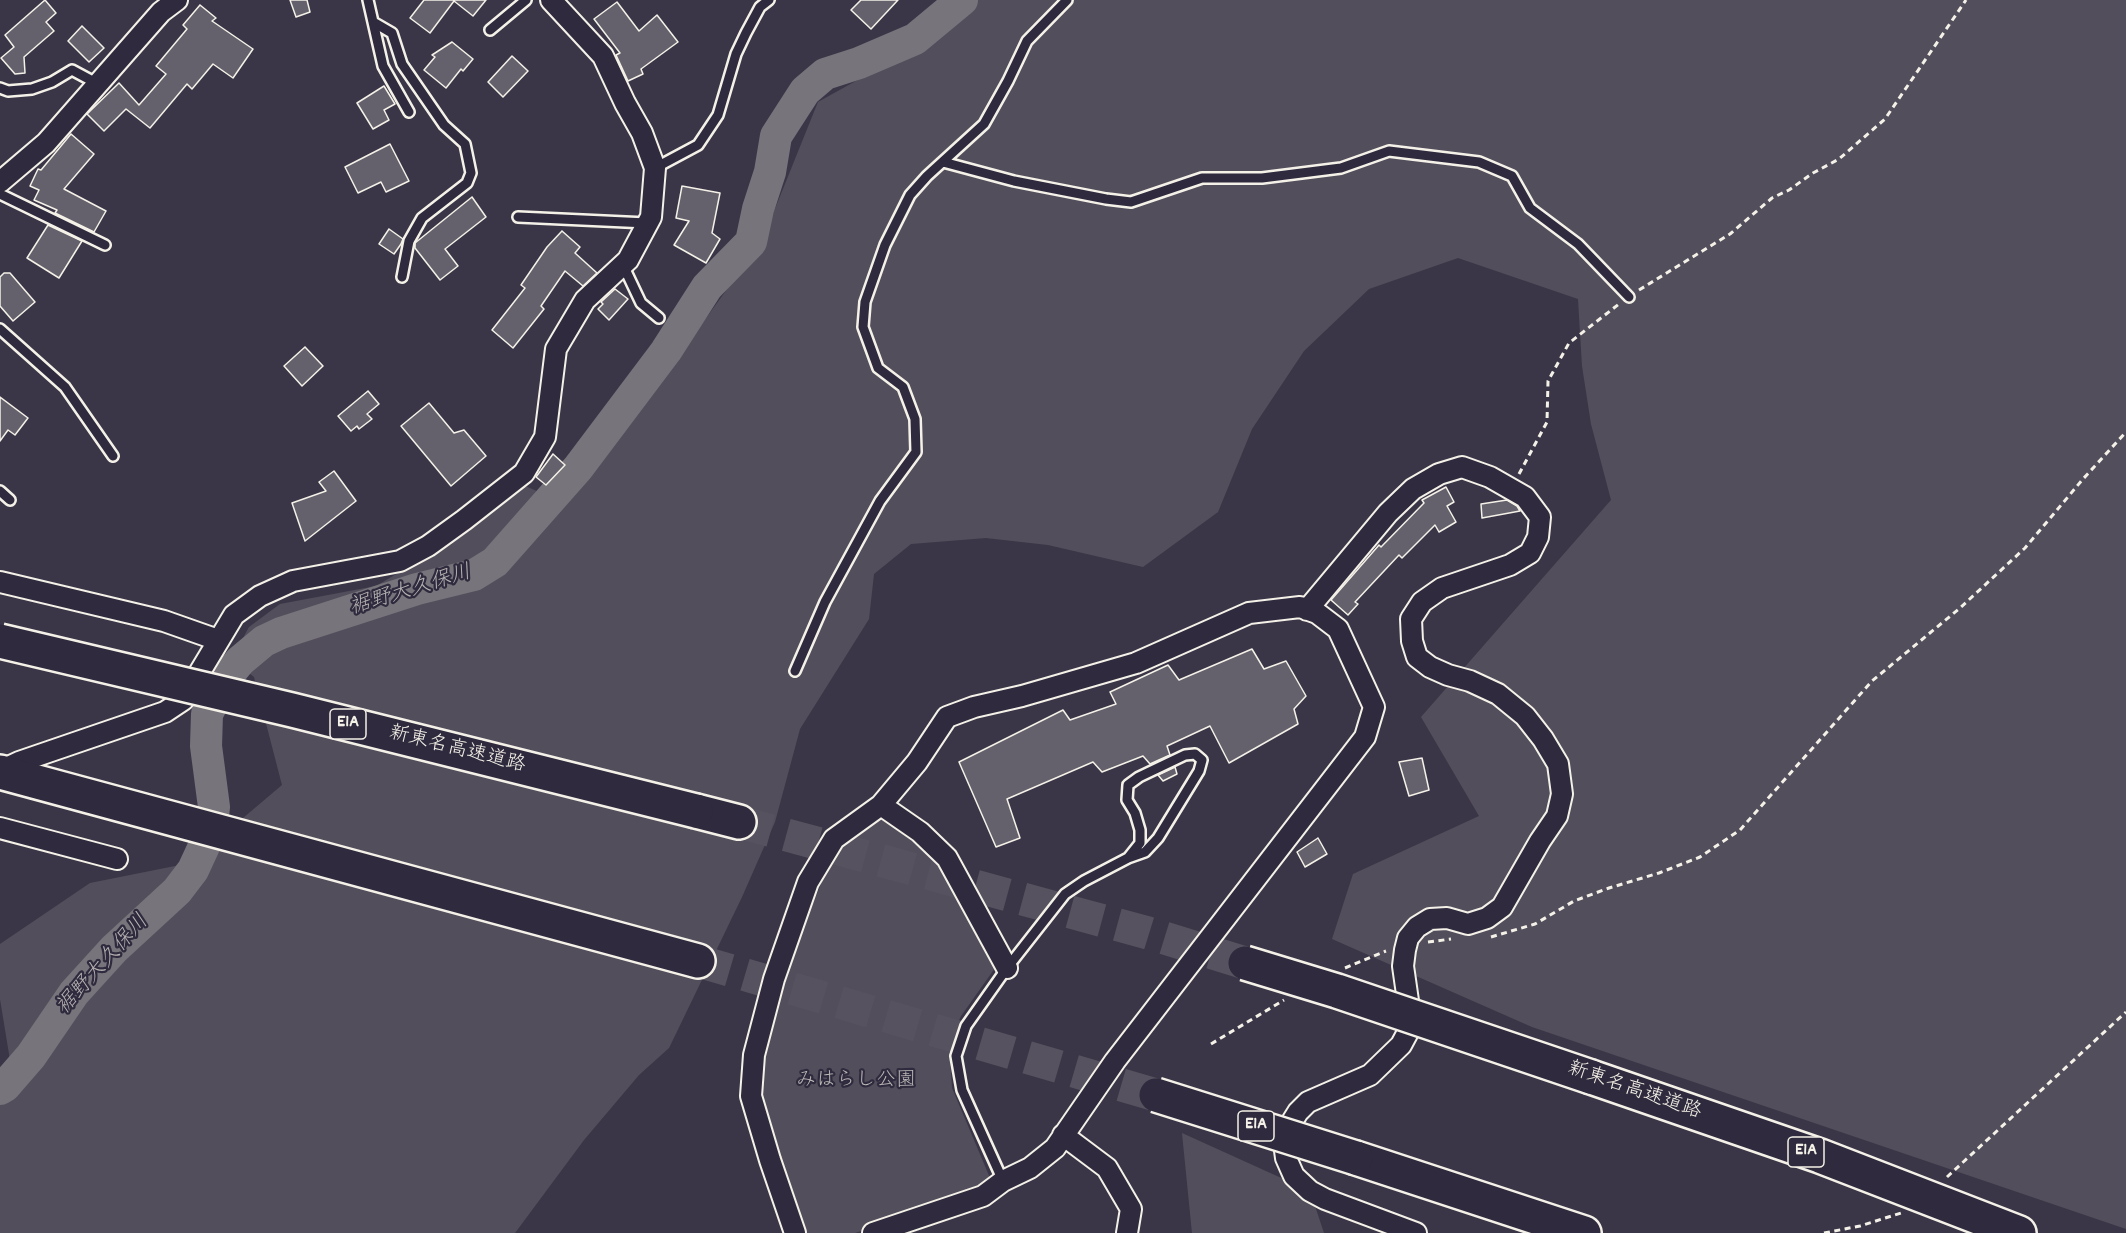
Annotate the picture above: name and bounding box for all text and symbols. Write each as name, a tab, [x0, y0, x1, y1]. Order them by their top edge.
water label: 裾野大久保川	[347, 562, 475, 622]
road number: E1A	[330, 709, 366, 739]
street label: 新東名高速道路	[386, 722, 528, 780]
water label: 裾野大久保川	[52, 911, 156, 1021]
street label: 新東名高速道路	[1564, 1058, 1704, 1126]
park label: みはらし公園	[796, 1070, 916, 1094]
road number: E1A	[1238, 1111, 1274, 1141]
road number: E1A	[1788, 1137, 1824, 1167]

